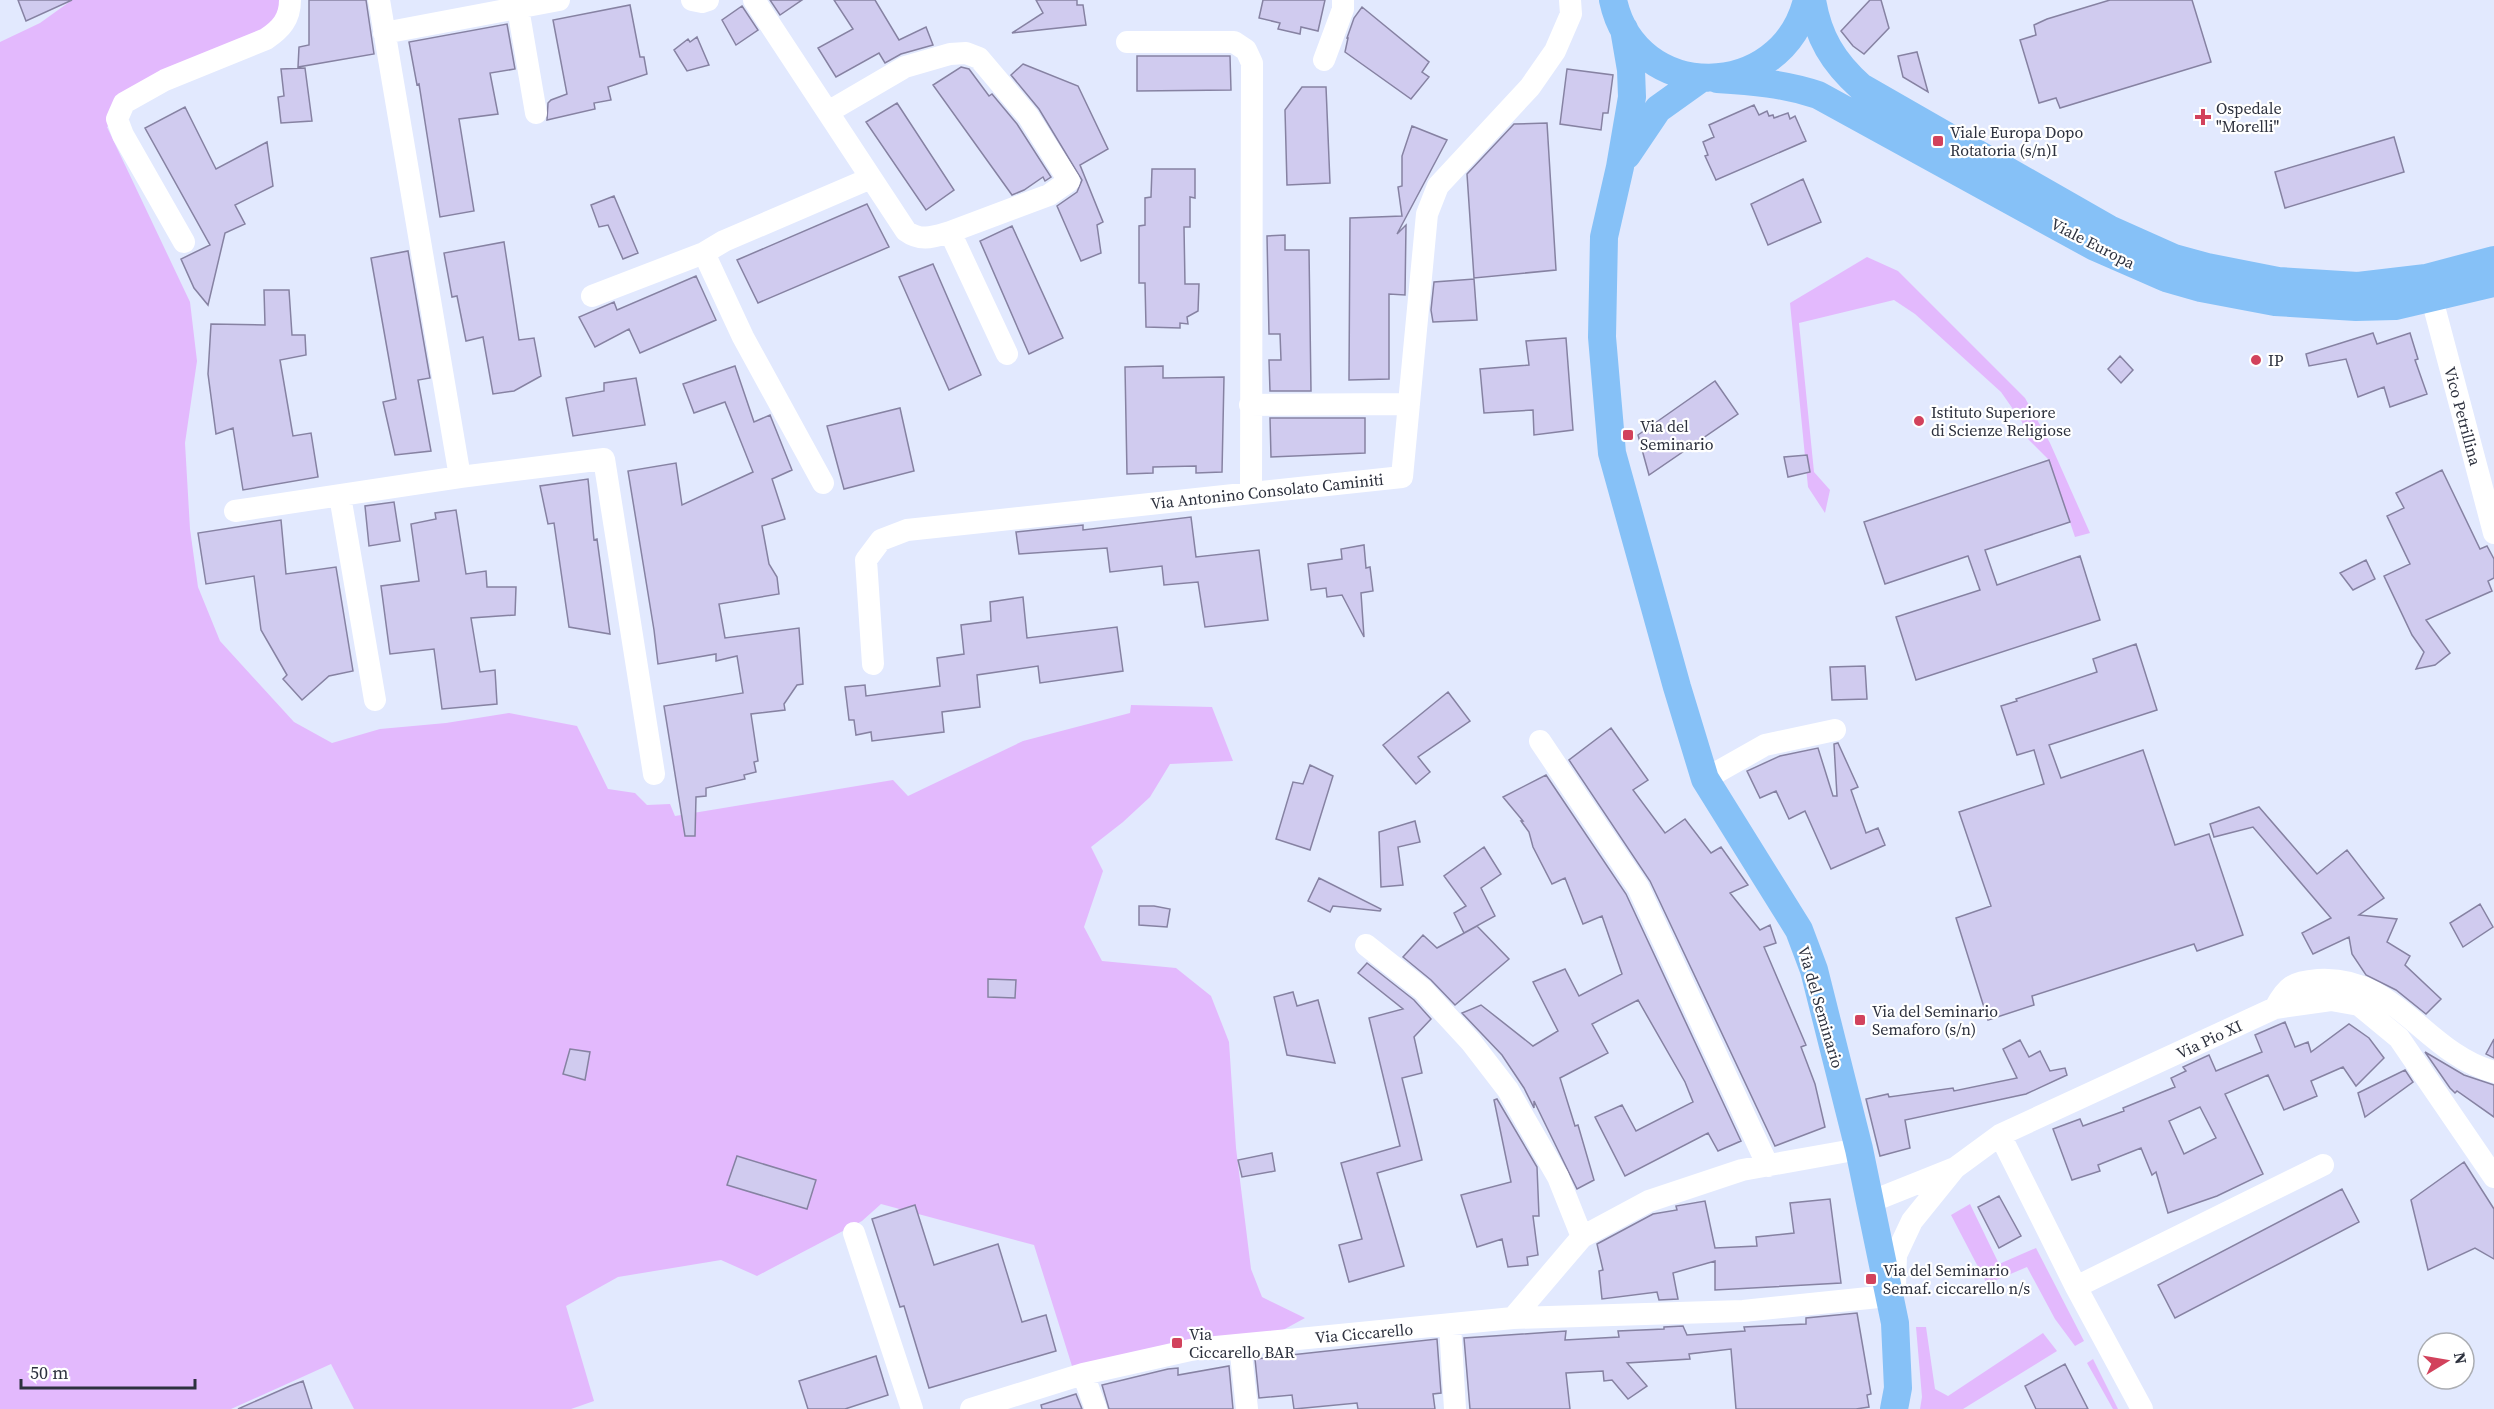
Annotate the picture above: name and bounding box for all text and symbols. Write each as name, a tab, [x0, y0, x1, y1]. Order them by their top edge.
place label: Ospedale "Morelli"	[2216, 97, 2282, 137]
marker: Ospedale "Morelli"	[2194, 108, 2212, 126]
place label: Viale Europa Dopo Rotatoria (s/n)I	[1950, 121, 2083, 161]
marker: Viale Europa Dopo Rotatoria (s/n)I	[1931, 134, 1945, 148]
street label: Viale Europa	[2047, 212, 2139, 274]
place label: IP	[2268, 349, 2284, 371]
marker: IP	[2249, 353, 2263, 367]
street label: Vico Petrillina	[2439, 364, 2487, 469]
place label: Istituto Superiore di Scienze Religiose	[1931, 401, 2071, 441]
marker: Istituto Superiore di Scienze Religiose	[1912, 414, 1926, 428]
place label: Via del Seminario	[1640, 415, 1714, 455]
marker: Via del Seminario	[1621, 428, 1635, 442]
street label: Via Antonino Consolato Caminiti	[1149, 468, 1385, 514]
street label: Via del Seminario	[1793, 943, 1849, 1071]
place label: Via del Seminario Semaforo (s/n)	[1872, 1000, 1998, 1040]
marker: Via del Seminario Semaforo (s/n)	[1853, 1013, 1867, 1027]
street label: Via Pio XI	[2173, 1014, 2245, 1064]
place label: Via del Seminario Semaf. ciccarello n/s	[1883, 1259, 2030, 1299]
marker: Via del Seminario Semaf. ciccarello n/s	[1864, 1272, 1878, 1286]
street label: Via Ciccarello	[1314, 1318, 1414, 1348]
place label: Via Ciccarello BAR	[1189, 1323, 1295, 1363]
north arrow	[2416, 1331, 2476, 1391]
marker: Via Ciccarello BAR	[1170, 1336, 1184, 1350]
text: N	[2449, 1350, 2473, 1366]
scale bar	[21, 1352, 195, 1390]
text: 50 m	[30, 1360, 68, 1385]

